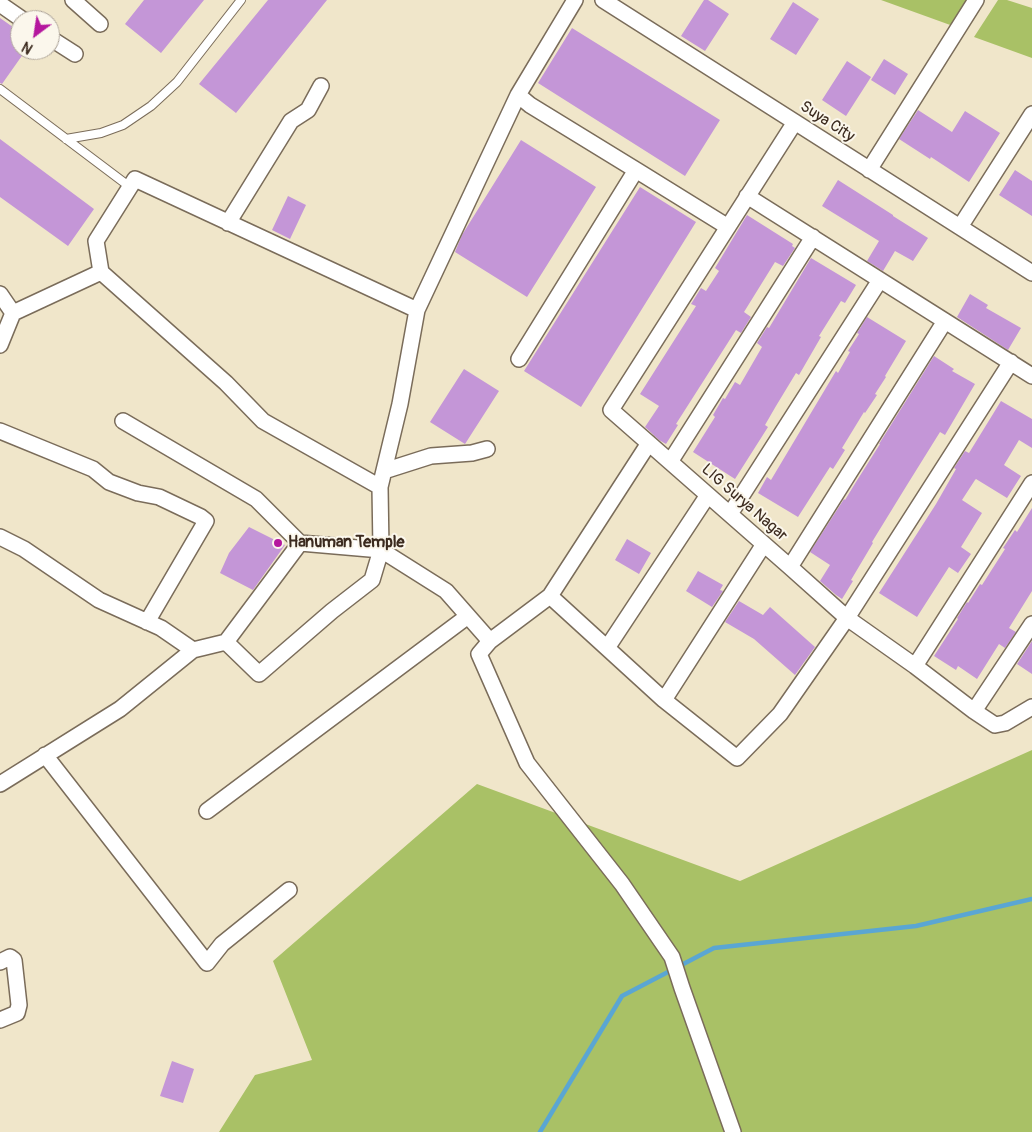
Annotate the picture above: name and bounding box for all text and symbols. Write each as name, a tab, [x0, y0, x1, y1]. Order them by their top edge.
north arrow	[10, 10, 60, 60]
text: N	[19, 38, 36, 57]
street label: Suya City	[796, 97, 858, 147]
street label: LIG Surya Nagar	[697, 460, 791, 546]
place label: Hanuman Temple	[288, 533, 405, 553]
marker: Hanuman Temple	[272, 537, 284, 549]

